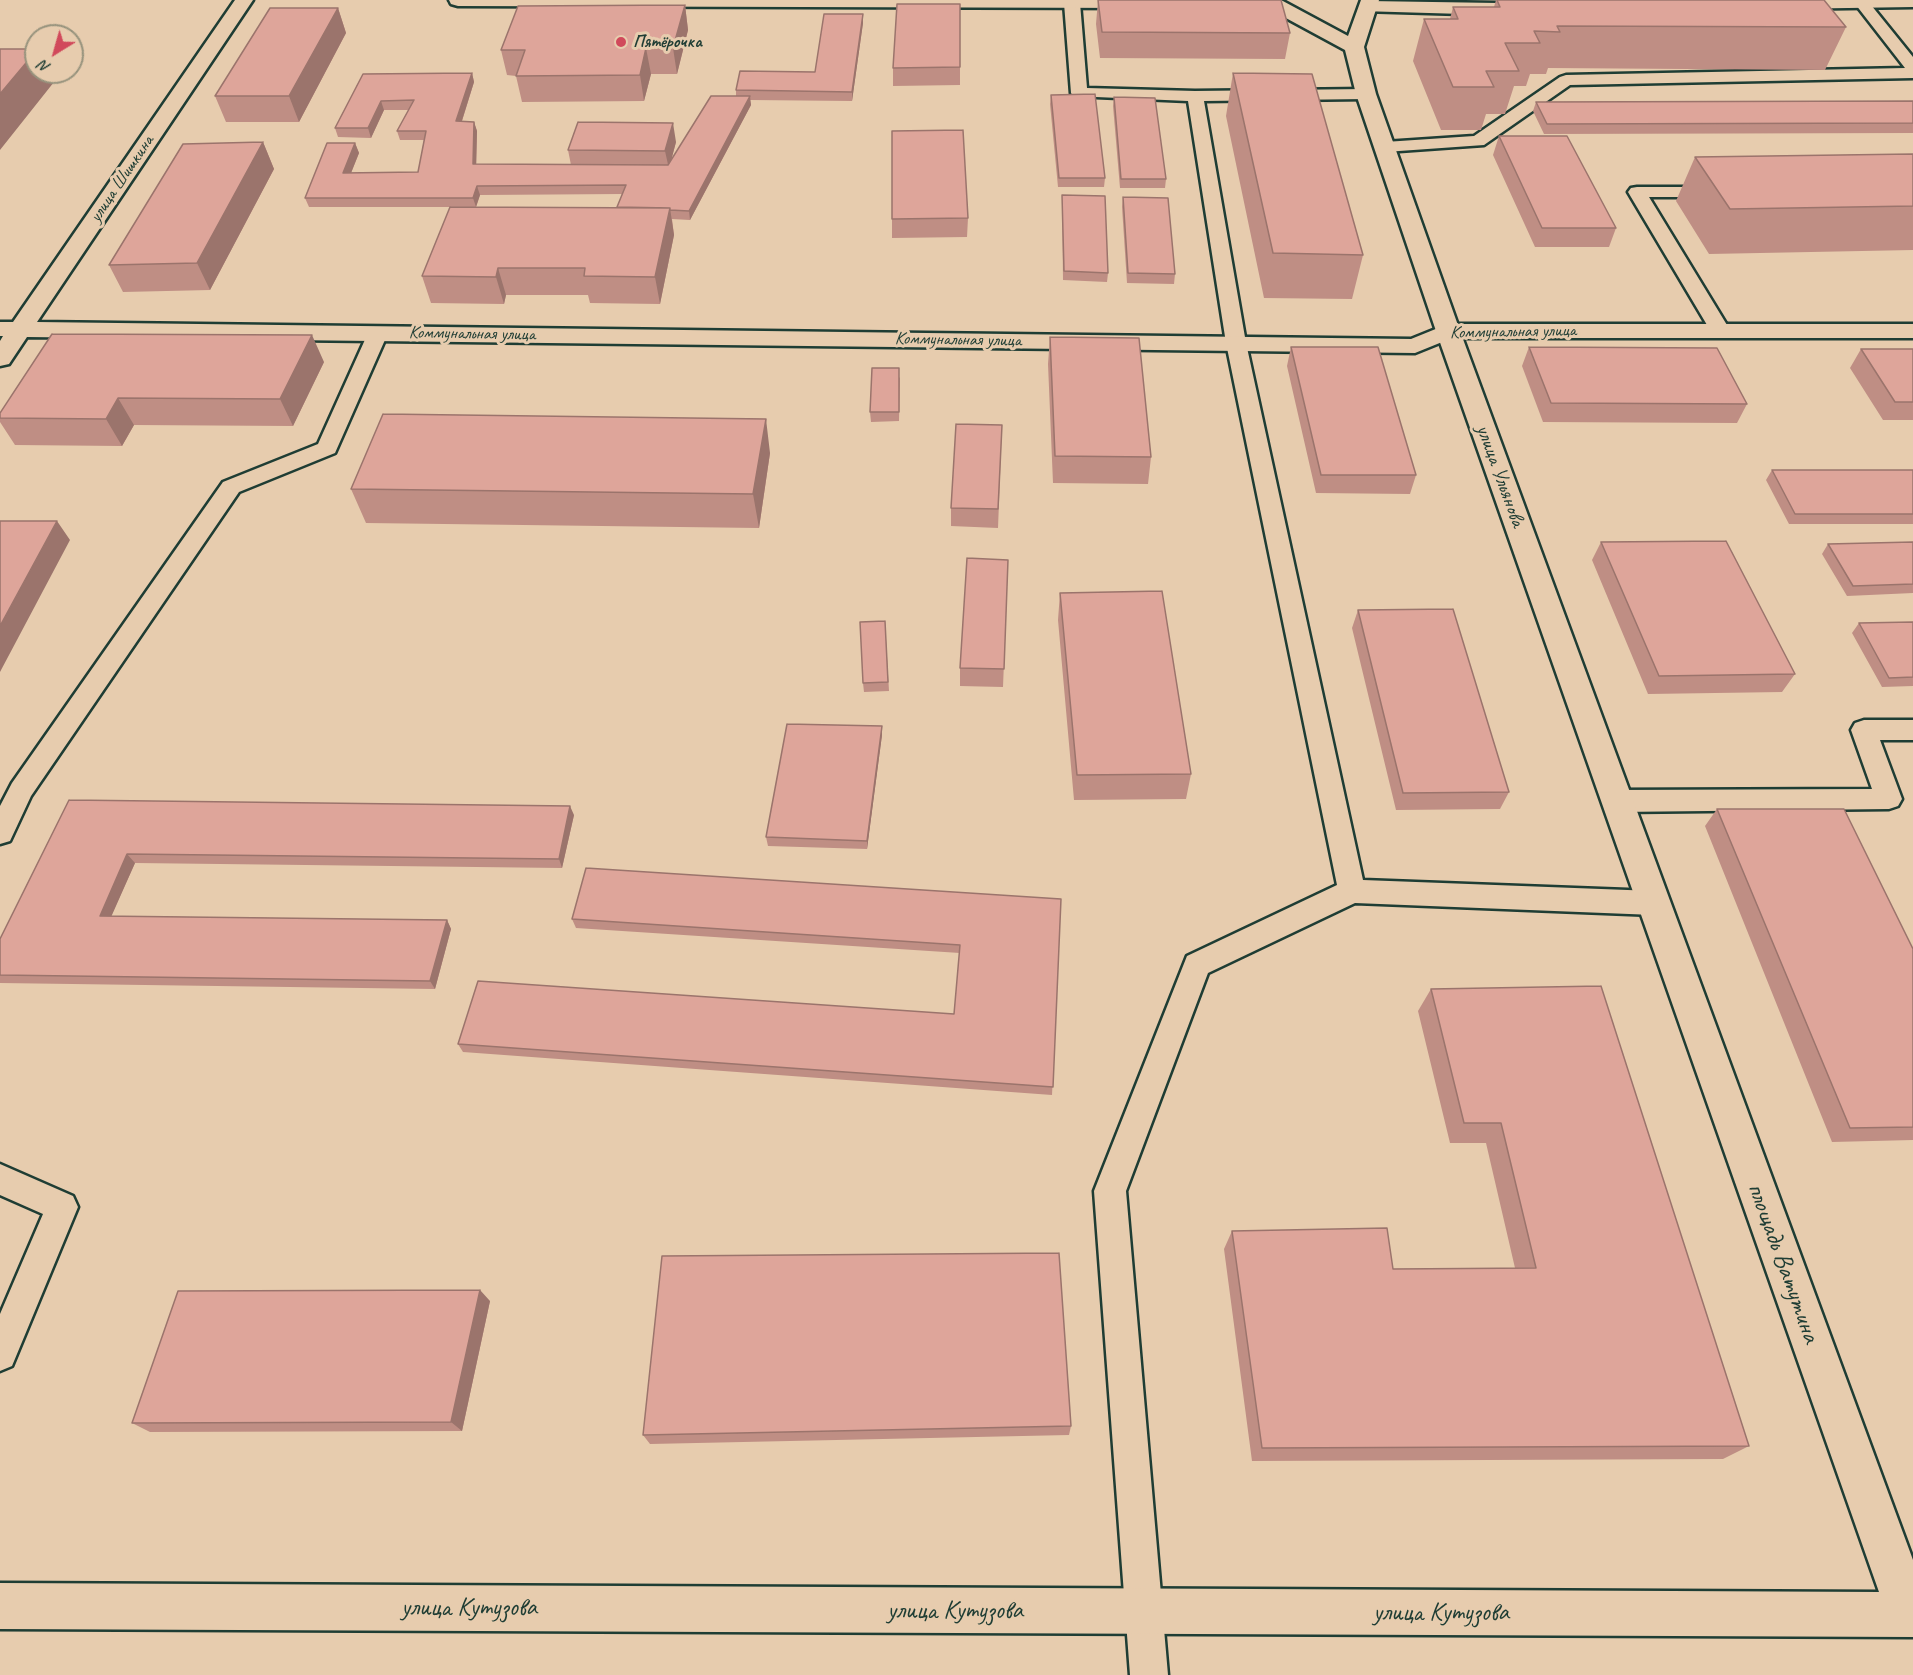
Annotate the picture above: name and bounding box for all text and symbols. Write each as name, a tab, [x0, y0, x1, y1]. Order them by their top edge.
north arrow	[24, 24, 84, 84]
place label: Пятёрочка	[633, 31, 702, 53]
marker: Пятёрочка	[614, 35, 628, 49]
text: N	[34, 56, 54, 78]
street label: улица Шишкина	[85, 131, 159, 227]
street label: Коммунальная улица	[1450, 320, 1576, 344]
street label: Коммунальная улица	[409, 322, 535, 346]
street label: Коммунальная улица	[895, 328, 1021, 352]
street label: улица Ульянова	[1470, 421, 1530, 531]
street label: площадь Ватутина	[1740, 1179, 1826, 1347]
street label: улица Кутузова	[401, 1592, 537, 1624]
street label: улица Кутузова	[887, 1595, 1023, 1627]
street label: улица Кутузова	[1373, 1597, 1509, 1629]

